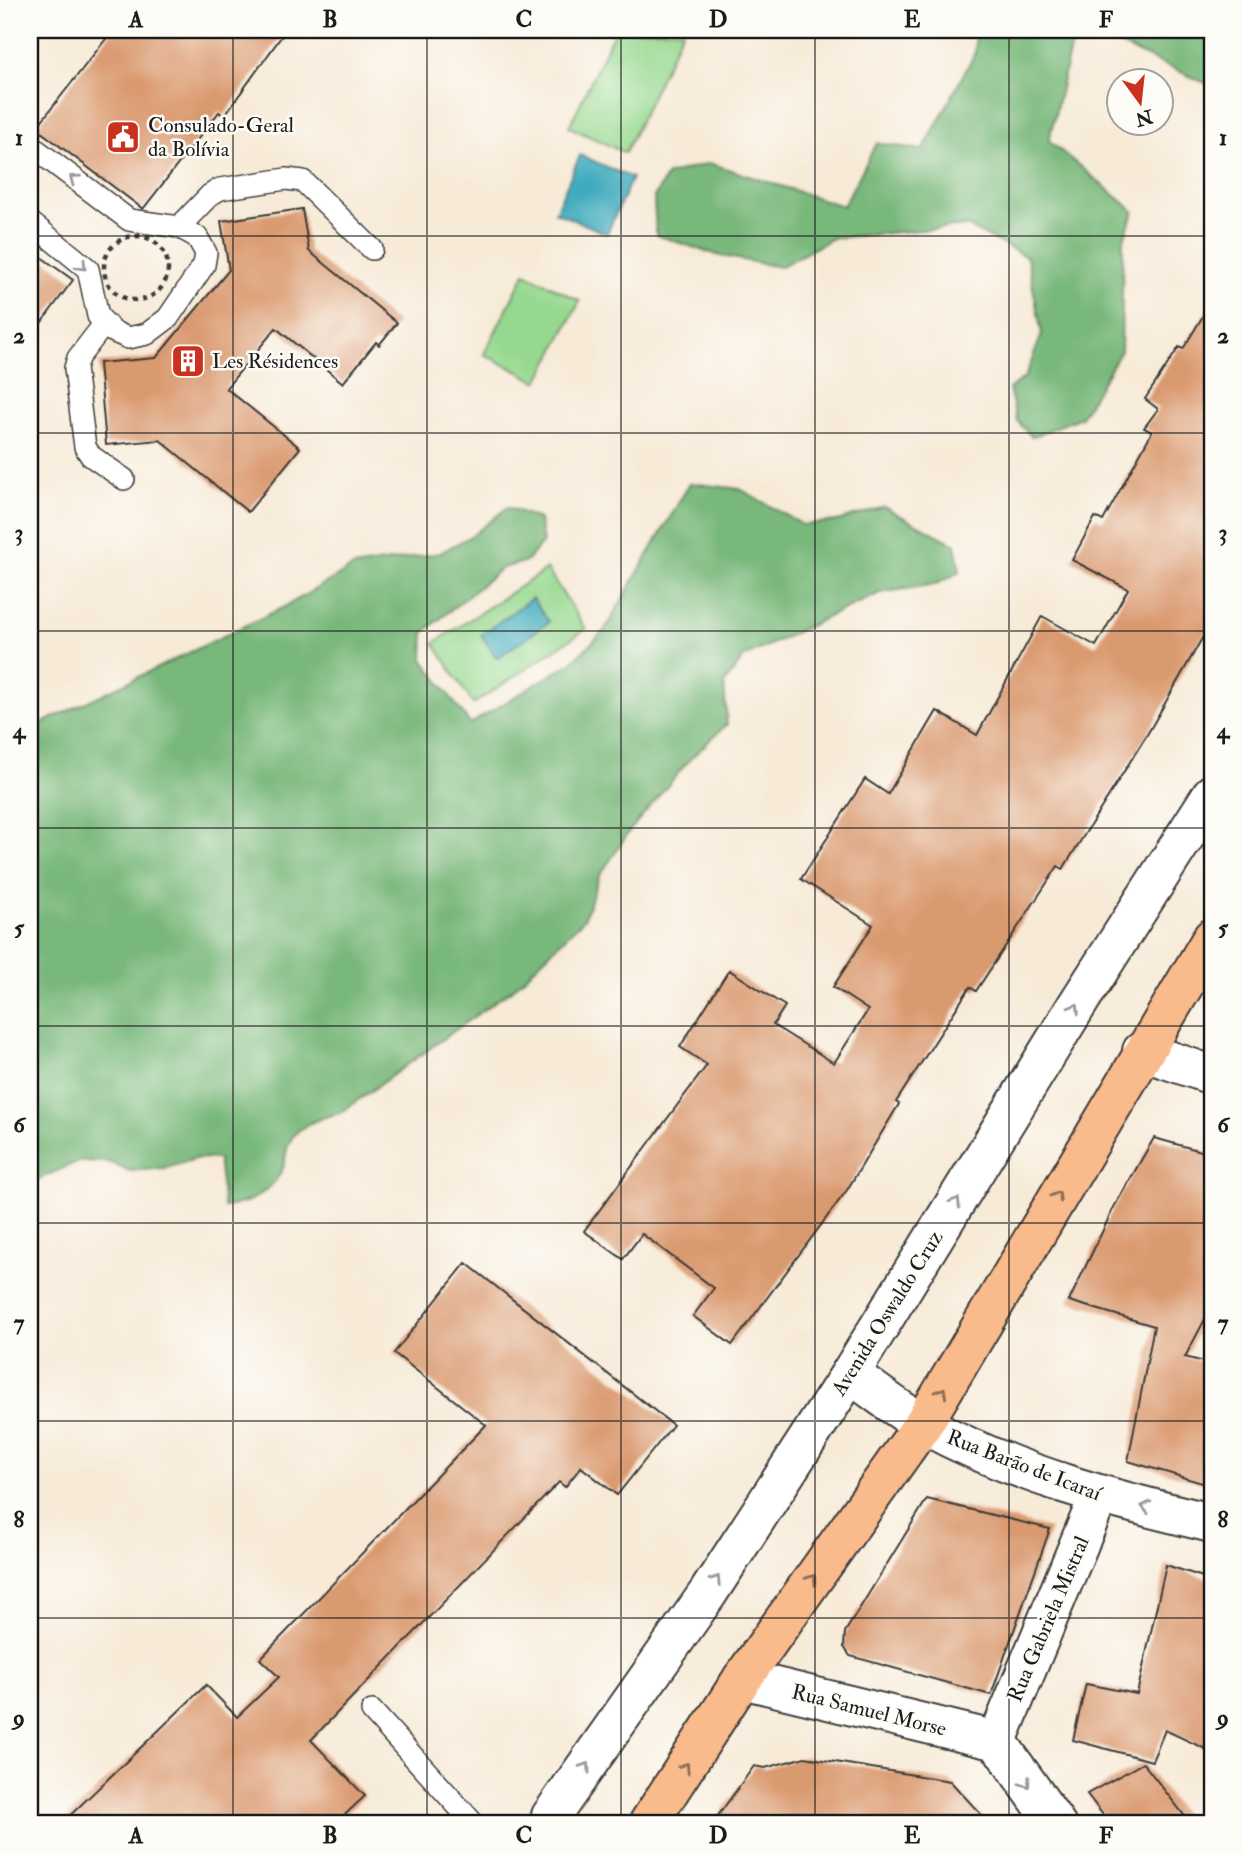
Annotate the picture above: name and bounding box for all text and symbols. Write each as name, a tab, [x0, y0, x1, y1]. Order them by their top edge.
text: A	[128, 5, 144, 34]
text: B	[322, 5, 338, 34]
text: C	[516, 5, 532, 34]
text: D	[709, 5, 727, 34]
text: E	[904, 5, 921, 34]
text: F	[1099, 5, 1114, 34]
north arrow	[1106, 66, 1176, 136]
text: N	[1132, 103, 1156, 132]
place label: Consulado-Geral da Bolívia	[148, 112, 295, 163]
public building icon: Consulado-Geral da Bolívia	[104, 118, 142, 156]
text: 1	[15, 123, 23, 152]
text: 1	[1219, 123, 1227, 152]
one-way arrow	[69, 174, 81, 187]
one-way arrow	[73, 257, 86, 270]
text: 2	[13, 321, 25, 350]
text: 2	[1217, 321, 1229, 350]
building icon: Les Résidences	[169, 342, 207, 380]
place label: Les Résidences	[212, 348, 338, 375]
text: 3	[15, 518, 23, 547]
text: 3	[1219, 518, 1227, 547]
text: 4	[12, 716, 27, 745]
text: 4	[1216, 716, 1231, 745]
text: 5	[14, 913, 25, 942]
text: 5	[1218, 913, 1229, 942]
one-way arrow	[1066, 1003, 1079, 1016]
text: 6	[13, 1110, 27, 1139]
text: 6	[1217, 1110, 1231, 1139]
one-way arrow	[1049, 1190, 1062, 1203]
one-way arrow	[947, 1196, 960, 1209]
street label: Avenida Oswaldo Cruz	[825, 1225, 949, 1402]
text: 7	[14, 1308, 25, 1337]
text: 7	[1218, 1308, 1229, 1337]
one-way arrow	[933, 1386, 946, 1399]
street label: Rua Barão de Icaraí	[943, 1424, 1106, 1508]
one-way arrow	[1140, 1501, 1152, 1515]
text: 8	[14, 1505, 25, 1534]
text: 8	[1218, 1505, 1229, 1534]
street label: Rua Gabriela Mistral	[1001, 1532, 1096, 1706]
one-way arrow	[804, 1574, 816, 1587]
one-way arrow	[707, 1575, 720, 1588]
street label: Rua Samuel Morse	[789, 1678, 949, 1743]
text: 9	[11, 1703, 25, 1732]
text: 9	[1215, 1703, 1229, 1732]
one-way arrow	[577, 1762, 590, 1775]
one-way arrow	[676, 1762, 689, 1775]
one-way arrow	[1018, 1775, 1031, 1788]
text: A	[128, 1821, 144, 1850]
text: B	[322, 1821, 338, 1850]
text: C	[516, 1821, 532, 1850]
text: D	[709, 1821, 727, 1850]
text: E	[904, 1821, 921, 1850]
text: F	[1099, 1821, 1114, 1850]

